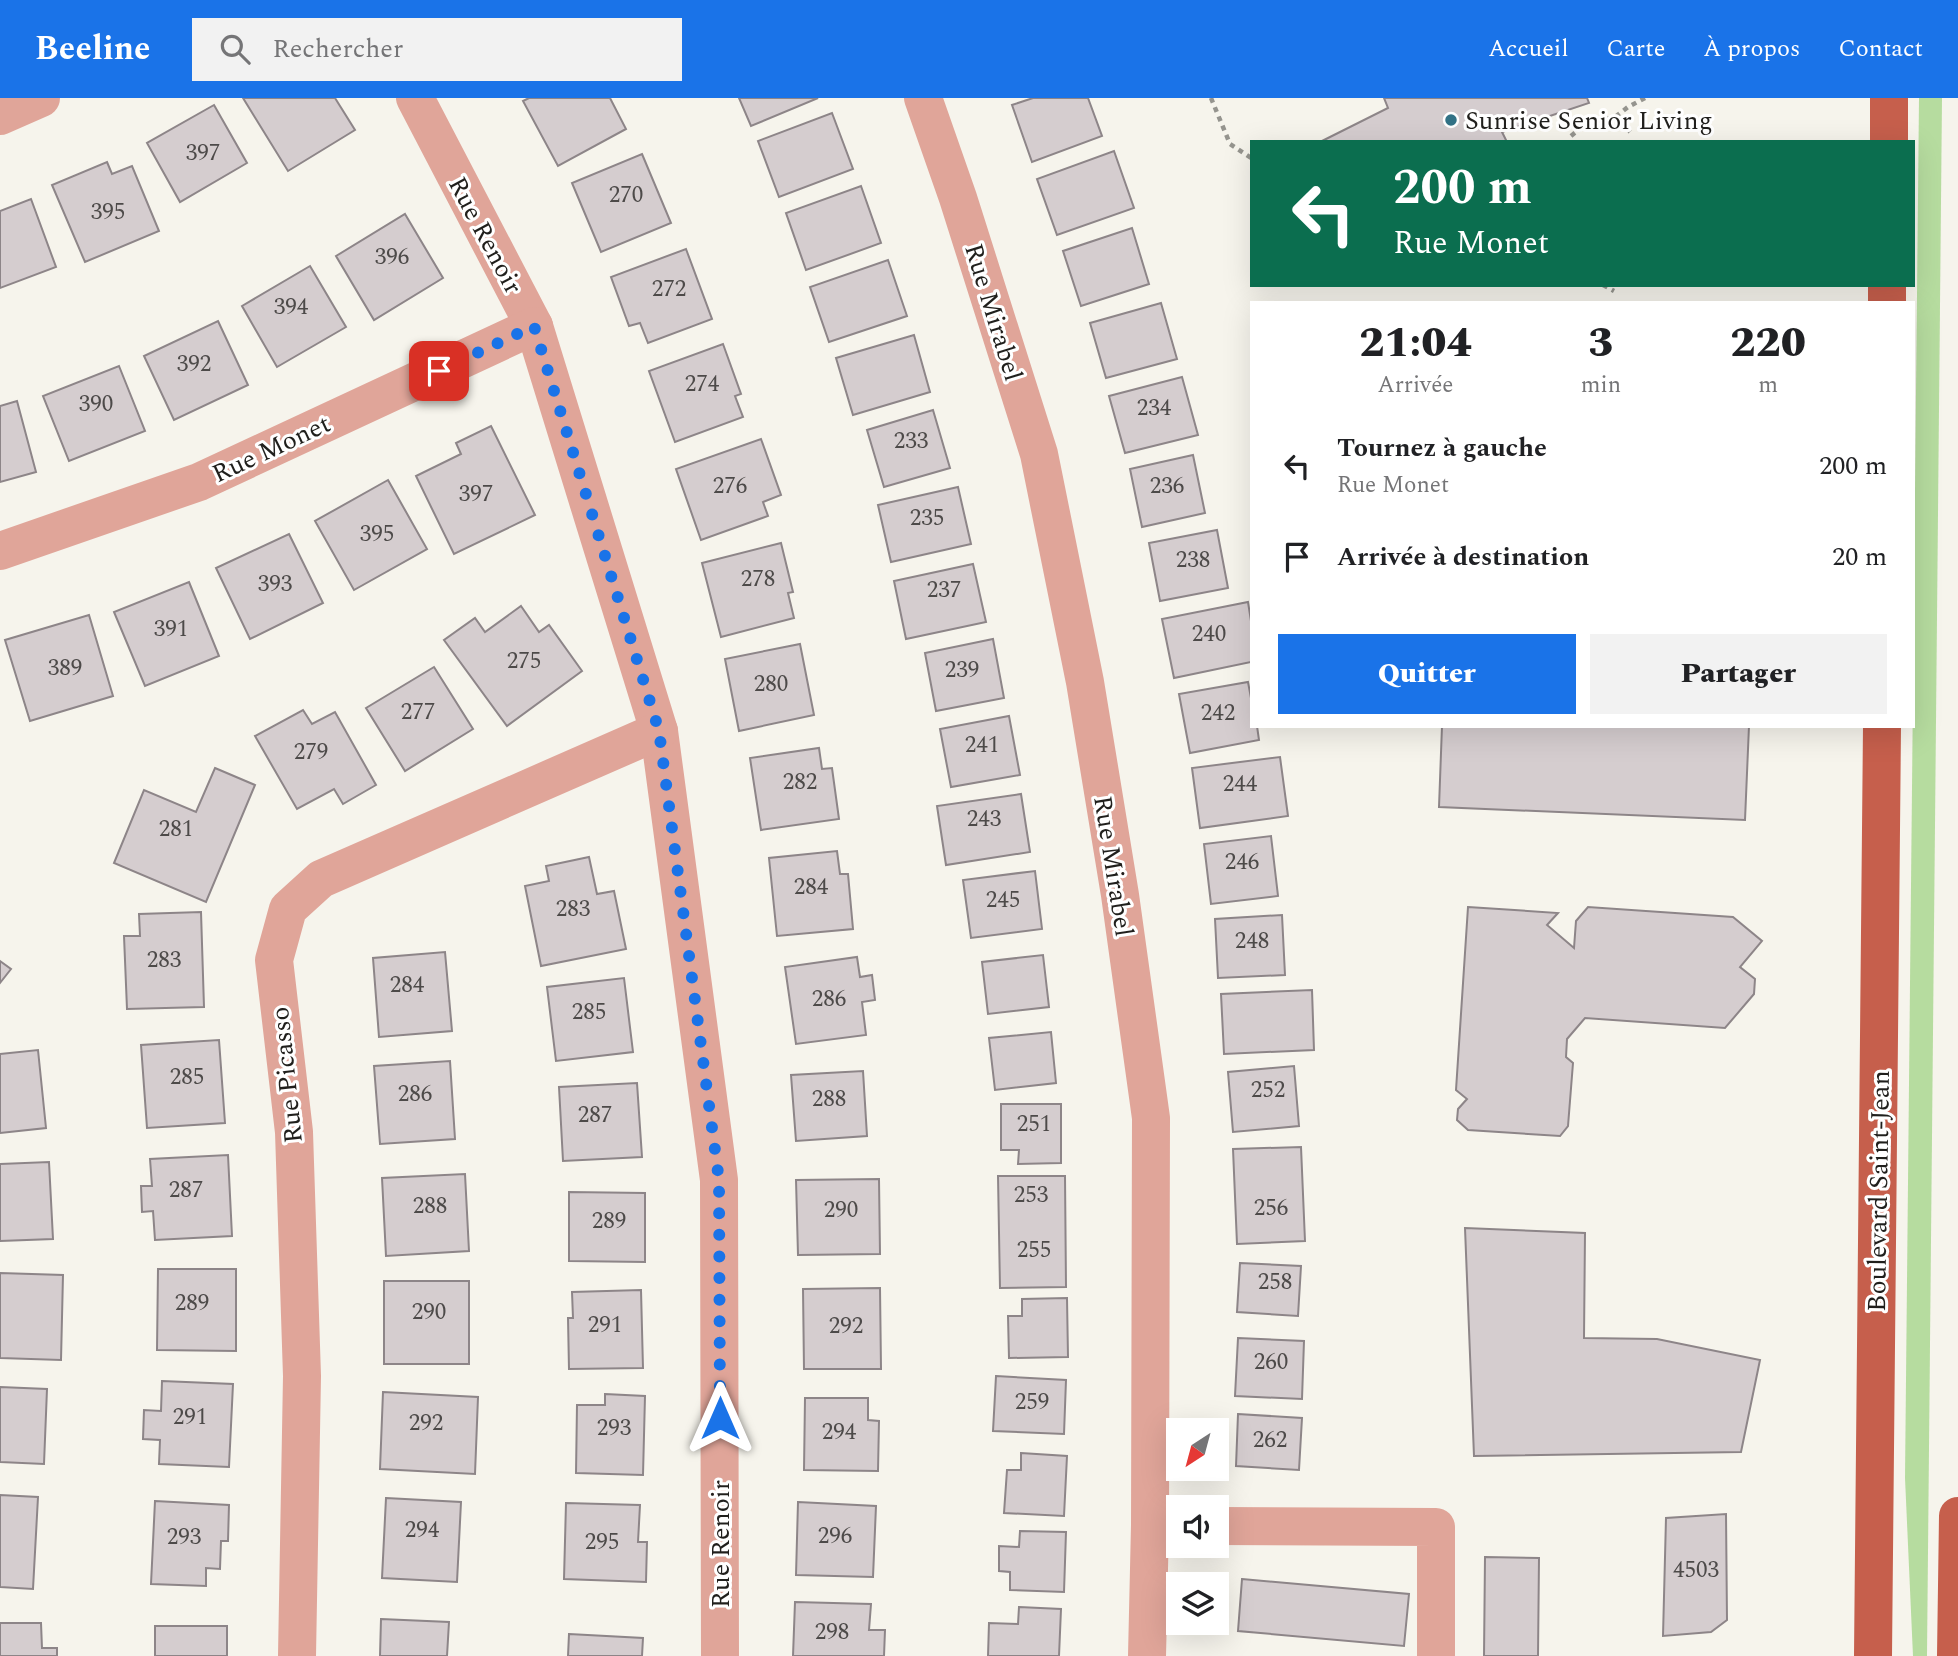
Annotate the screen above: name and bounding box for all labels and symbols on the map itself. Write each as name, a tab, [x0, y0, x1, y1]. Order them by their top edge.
place label: Sunrise Senior Living	[1465, 101, 1713, 141]
marker: Sunrise Senior Living	[1443, 112, 1459, 128]
house number: 397	[186, 136, 220, 171]
street label: Rue Renoir	[437, 169, 533, 301]
house number: 270	[609, 178, 643, 213]
house number: 395	[91, 195, 125, 230]
street label: Rue Mirabel	[953, 239, 1033, 386]
house number: 396	[375, 240, 409, 275]
house number: 272	[652, 272, 686, 307]
house number: 394	[274, 290, 309, 325]
pin	[409, 341, 469, 401]
house number: 392	[177, 347, 211, 382]
house number: 274	[685, 367, 720, 402]
house number: 390	[79, 387, 113, 422]
house number: 234	[1137, 391, 1172, 426]
street label: Rue Monet	[206, 404, 337, 494]
house number: 233	[894, 424, 928, 459]
house number: 276	[713, 469, 747, 504]
house number: 236	[1150, 469, 1184, 504]
house number: 397	[459, 477, 493, 512]
house number: 235	[910, 501, 944, 536]
house number: 395	[360, 517, 394, 552]
house number: 238	[1176, 543, 1210, 578]
house number: 278	[741, 562, 775, 597]
house number: 393	[258, 567, 292, 602]
house number: 237	[927, 573, 961, 608]
house number: 391	[154, 612, 188, 647]
house number: 240	[1192, 617, 1226, 652]
house number: 275	[507, 644, 541, 679]
house number: 389	[48, 651, 82, 686]
house number: 239	[945, 653, 979, 688]
house number: 280	[754, 667, 788, 702]
house number: 277	[401, 695, 435, 730]
house number: 242	[1201, 696, 1235, 731]
house number: 241	[965, 728, 999, 763]
house number: 279	[294, 735, 328, 770]
house number: 282	[783, 765, 817, 800]
house number: 244	[1223, 767, 1258, 802]
street label: Rue Mirabel	[1082, 793, 1144, 939]
house number: 243	[967, 802, 1001, 837]
house number: 281	[159, 812, 193, 847]
house number: 246	[1225, 845, 1259, 880]
house number: 284	[794, 870, 829, 905]
house number: 245	[986, 883, 1020, 918]
house number: 283	[556, 892, 590, 927]
house number: 248	[1235, 924, 1269, 959]
house number: 283	[147, 943, 181, 978]
house number: 284	[390, 968, 425, 1003]
house number: 286	[812, 982, 846, 1017]
house number: 285	[572, 995, 606, 1030]
street label: Rue Picasso	[260, 1005, 314, 1145]
house number: 285	[170, 1060, 204, 1095]
street label: Boulevard Saint-Jean	[1857, 1070, 1901, 1312]
house number: 252	[1251, 1073, 1285, 1108]
house number: 286	[398, 1077, 432, 1112]
house number: 288	[812, 1082, 846, 1117]
house number: 287	[578, 1098, 612, 1133]
house number: 251	[1017, 1107, 1051, 1142]
house number: 287	[169, 1173, 203, 1208]
house number: 253	[1014, 1178, 1048, 1213]
house number: 288	[413, 1189, 447, 1224]
house number: 256	[1254, 1191, 1288, 1226]
house number: 290	[824, 1193, 858, 1228]
house number: 289	[592, 1204, 626, 1239]
house number: 255	[1017, 1233, 1051, 1268]
house number: 258	[1258, 1265, 1292, 1300]
house number: 289	[175, 1286, 209, 1321]
house number: 290	[412, 1295, 446, 1330]
house number: 291	[588, 1308, 622, 1343]
house number: 292	[829, 1309, 863, 1344]
house number: 260	[1254, 1345, 1288, 1380]
position arrow	[683, 1381, 757, 1455]
house number: 259	[1015, 1385, 1049, 1420]
house number: 291	[173, 1400, 207, 1435]
house number: 292	[409, 1406, 443, 1441]
house number: 293	[597, 1411, 631, 1446]
house number: 294	[822, 1415, 857, 1450]
north arrow	[1166, 1418, 1228, 1480]
house number: 262	[1253, 1423, 1287, 1458]
street label: Rue Renoir	[701, 1480, 741, 1608]
house number: 294	[405, 1513, 440, 1548]
house number: 296	[818, 1519, 852, 1554]
house number: 293	[167, 1520, 201, 1555]
house number: 295	[585, 1525, 619, 1560]
house number: 4503	[1673, 1553, 1719, 1588]
house number: 298	[815, 1615, 849, 1650]

